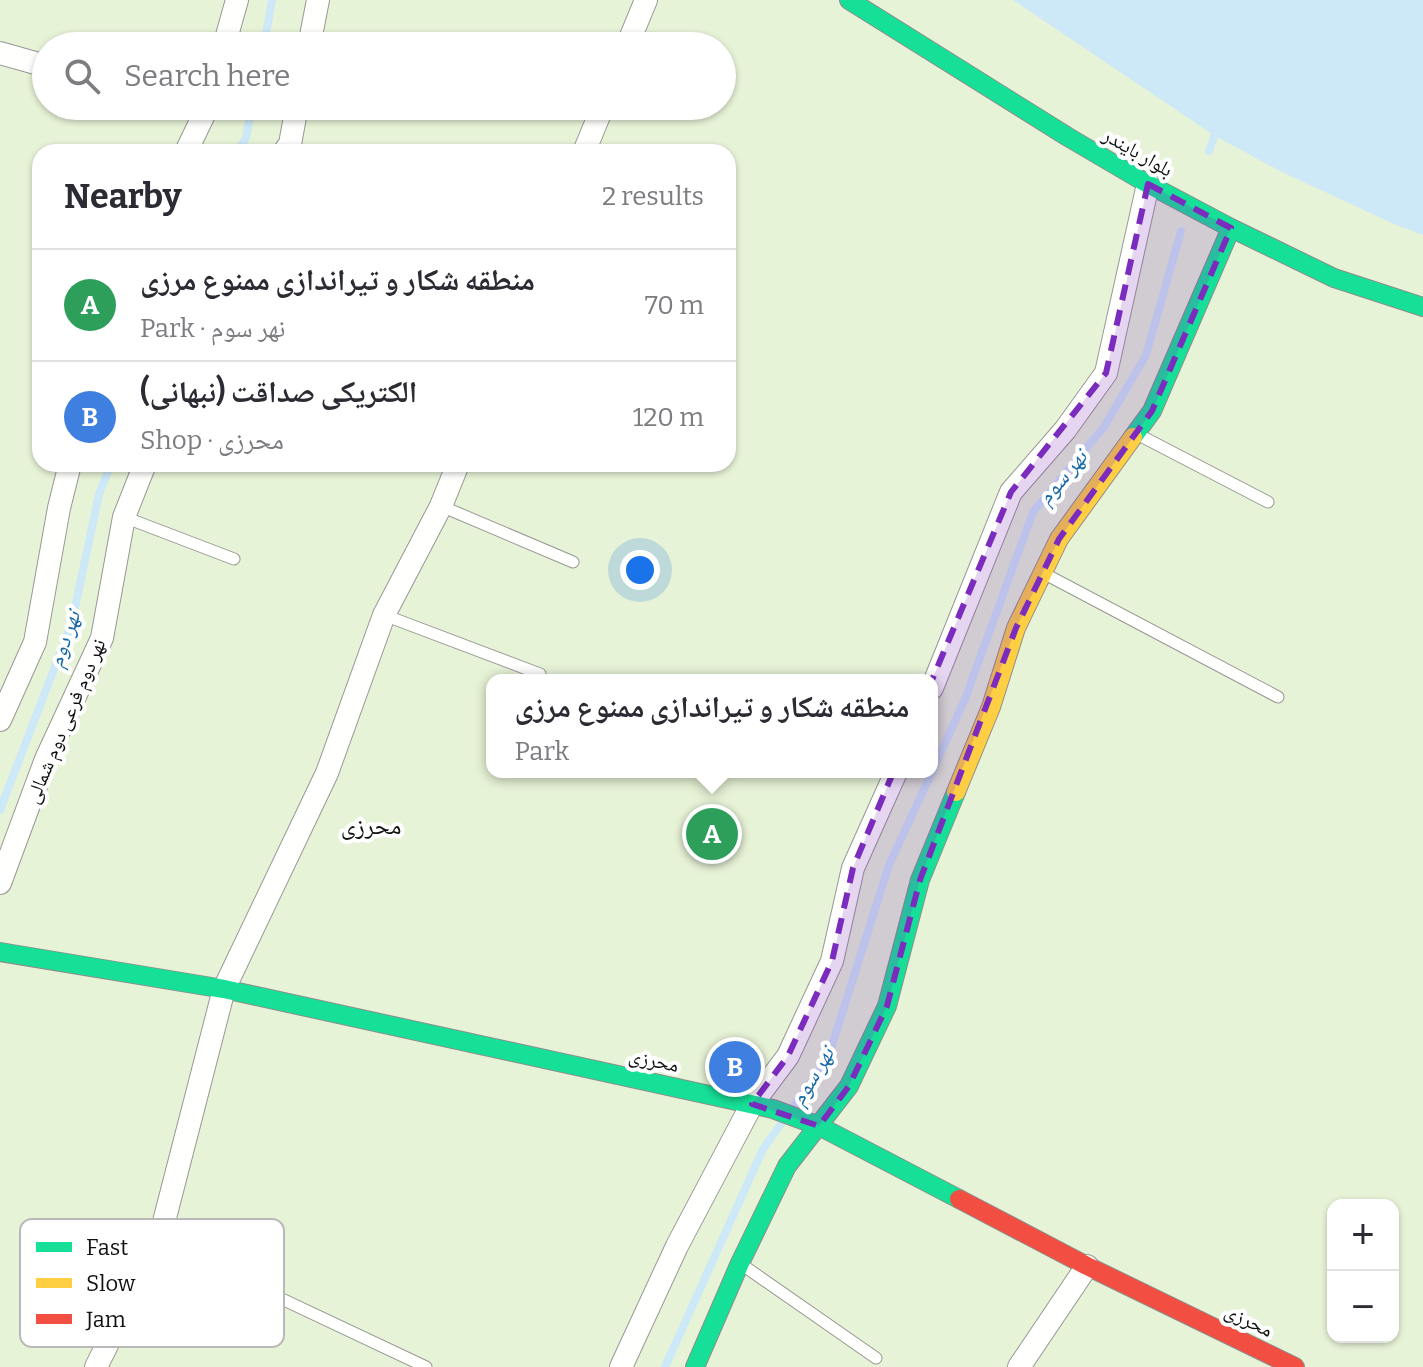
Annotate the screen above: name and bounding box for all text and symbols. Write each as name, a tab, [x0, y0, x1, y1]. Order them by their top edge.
search box	[32, 32, 736, 120]
icon: search	[60, 54, 104, 98]
text: Search here	[124, 58, 291, 94]
street label: بلوار بایندر	[1098, 122, 1177, 182]
text: Nearby	[64, 176, 182, 217]
text: 2 results	[602, 181, 704, 212]
text: منطقه شکار و تیراندازی ممنوع مرزی	[140, 262, 535, 298]
text: A	[81, 290, 99, 321]
text: 70 m	[645, 290, 704, 321]
text: Park · نهر سوم	[140, 313, 285, 344]
text: الکتریکی صداقت (نبهانی)	[140, 374, 417, 410]
text: B	[82, 402, 98, 433]
text: 120 m	[633, 402, 704, 433]
text: Shop · محرزی	[140, 425, 284, 456]
water label: نهر سوم	[1031, 442, 1096, 510]
your location	[620, 550, 660, 590]
water label: نهر دوم	[42, 604, 88, 671]
street label: نهر دوم فرعی دوم شمالی	[19, 635, 112, 808]
popup	[486, 674, 938, 778]
text: منطقه شکار و تیراندازی ممنوع مرزی	[514, 689, 910, 725]
text: Park	[514, 736, 569, 767]
pin: A	[686, 804, 738, 864]
district label: محرزی	[341, 812, 401, 840]
pin: B	[709, 1037, 761, 1097]
water label: نهر سوم	[784, 1039, 842, 1111]
street label: محرزی	[627, 1043, 681, 1077]
map controls	[1327, 1199, 1399, 1343]
button: +	[1327, 1199, 1399, 1271]
legend	[20, 1219, 284, 1347]
text: Fast	[86, 1234, 128, 1261]
text: Slow	[86, 1270, 136, 1297]
button: −	[1327, 1271, 1399, 1343]
street label: محرزی	[1221, 1298, 1277, 1342]
text: Jam	[85, 1306, 126, 1333]

